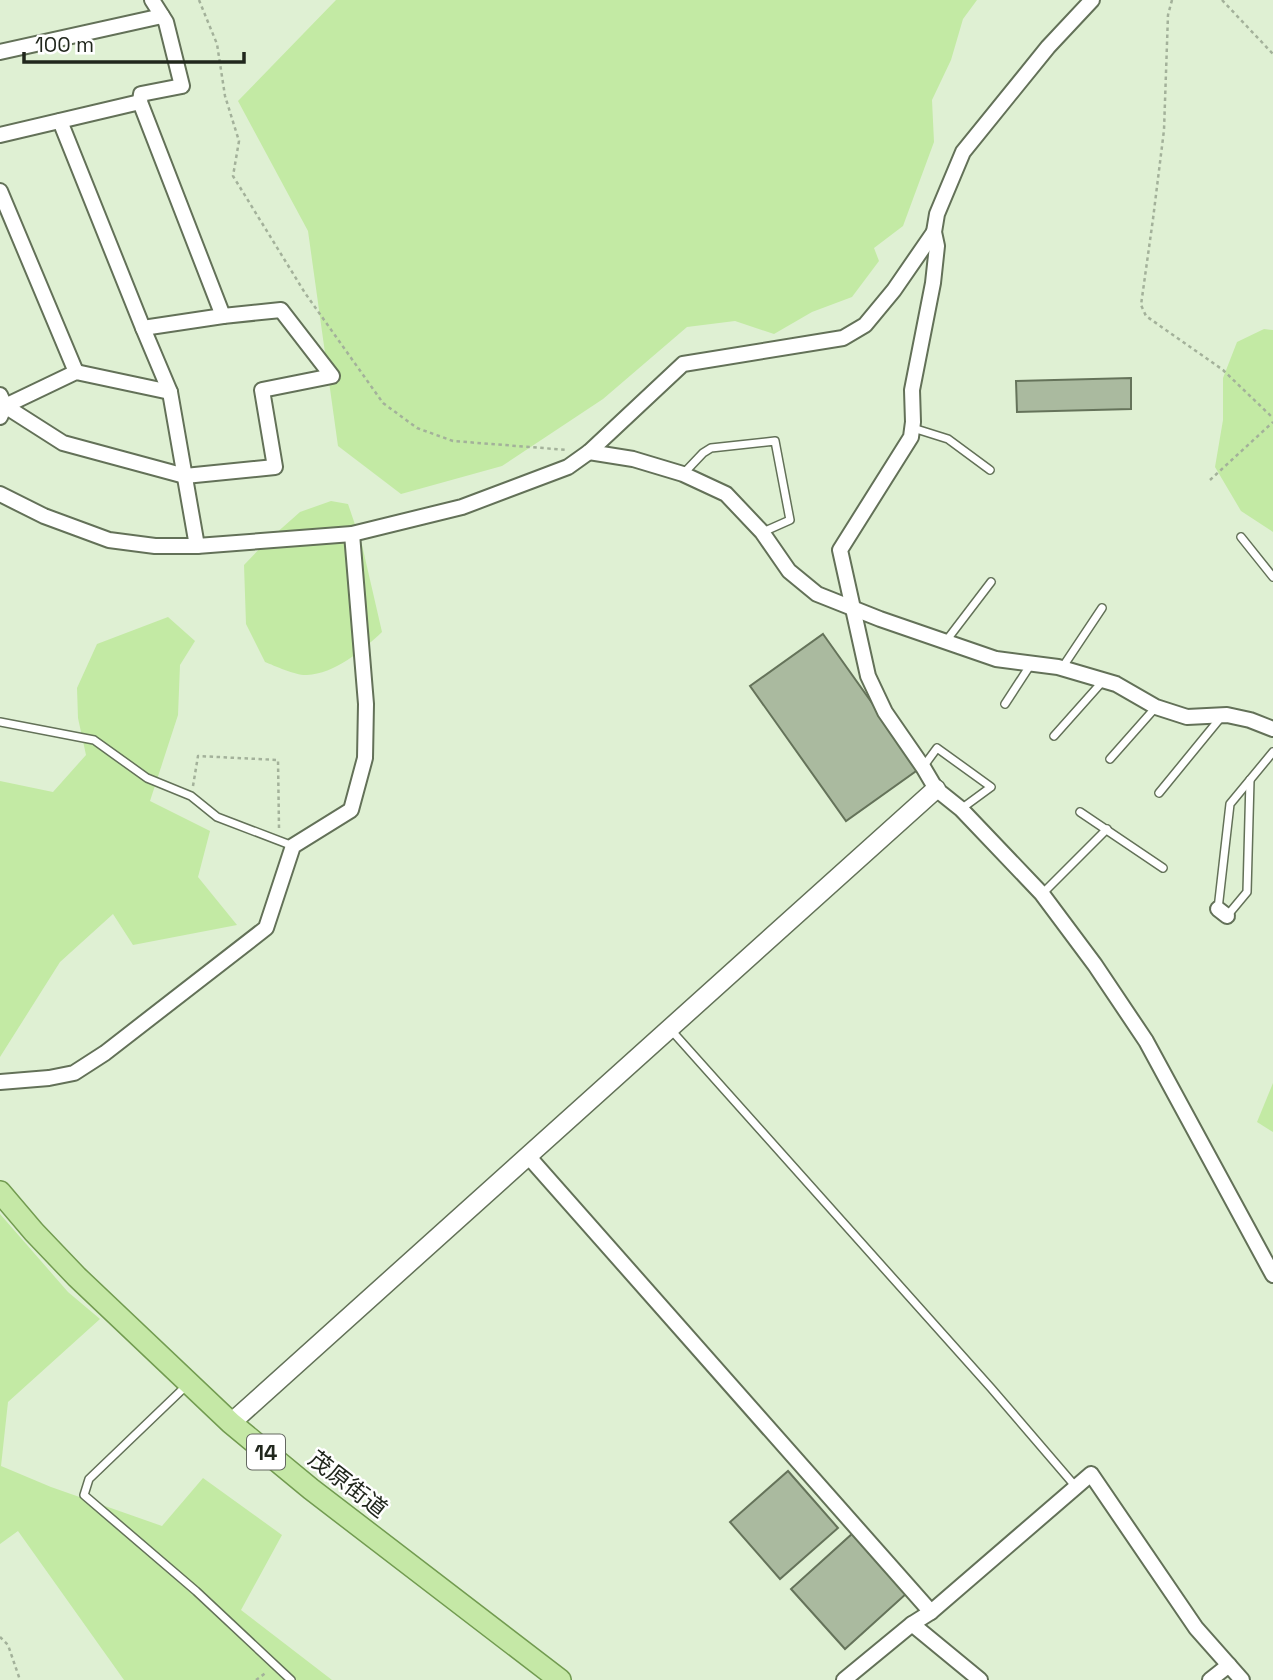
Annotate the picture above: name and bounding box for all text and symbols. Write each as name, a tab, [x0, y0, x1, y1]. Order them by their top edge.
scale bar	[24, 21, 245, 65]
text: 100 m	[35, 31, 94, 58]
road number: 14	[247, 1434, 285, 1470]
street label: 茂原街道	[303, 1444, 393, 1524]

